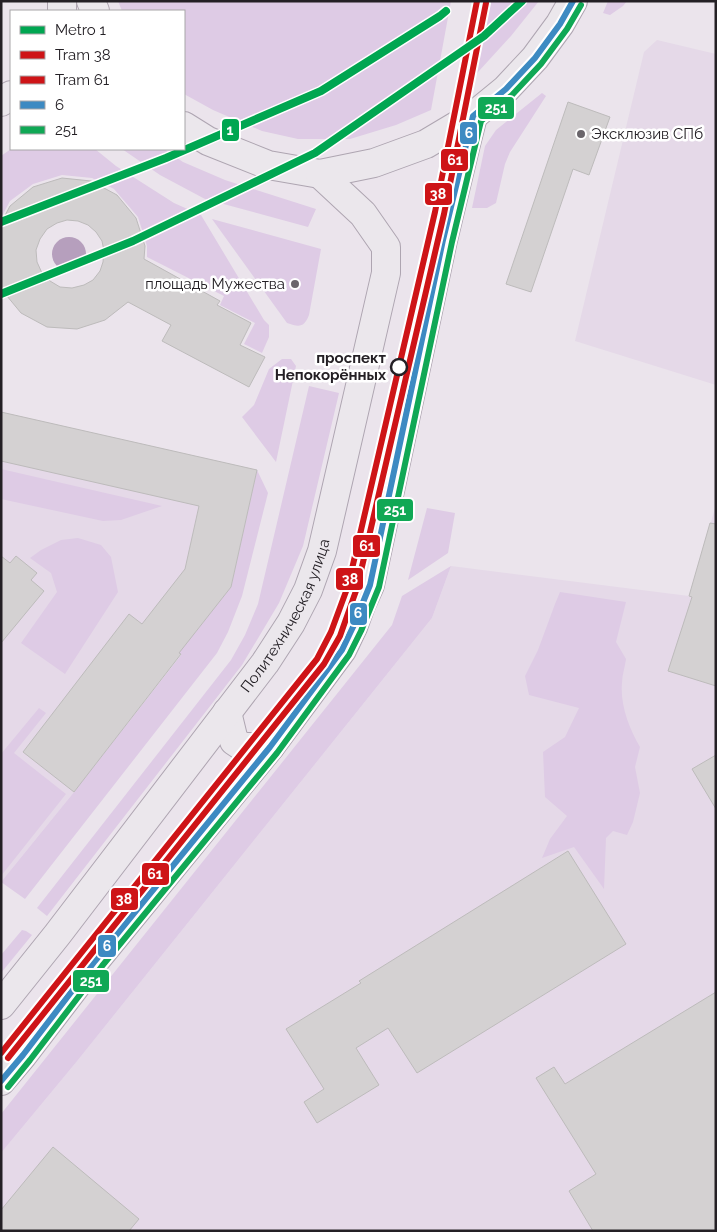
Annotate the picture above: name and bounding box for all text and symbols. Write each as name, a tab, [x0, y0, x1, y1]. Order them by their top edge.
legend	[10, 10, 185, 150]
text: Metro 1	[55, 21, 107, 39]
text: Tram 38	[55, 46, 111, 64]
text: Tram 61	[55, 71, 110, 89]
text: 6	[55, 96, 64, 114]
line badge: 251	[477, 96, 515, 120]
text: 251	[485, 100, 507, 116]
line badge: 1	[221, 118, 240, 142]
text: 251	[55, 121, 78, 139]
line badge: 6	[459, 121, 478, 145]
text: 1	[227, 122, 234, 138]
text: 6	[465, 125, 473, 141]
place label: Эксклюзив СПб	[591, 125, 703, 143]
marker: Эксклюзив СПб	[575, 128, 587, 140]
line badge: 61	[440, 148, 469, 172]
text: 61	[447, 152, 463, 168]
line badge: 38	[424, 182, 453, 206]
text: 38	[430, 186, 446, 202]
place label: площадь Мужества	[145, 275, 285, 293]
marker: площадь Мужества	[289, 278, 301, 290]
place label: проспект Непокорённых	[275, 349, 387, 384]
marker: проспект Непокорённых	[390, 358, 408, 376]
line badge: 251	[376, 498, 414, 522]
text: 251	[384, 502, 406, 518]
line badge: 61	[352, 534, 381, 558]
street label: Политехническая улица	[237, 537, 333, 696]
text: 61	[359, 538, 375, 554]
line badge: 38	[335, 567, 364, 591]
text: 38	[342, 571, 358, 587]
line badge: 6	[349, 602, 368, 626]
text: 6	[354, 605, 362, 621]
line badge: 61	[141, 862, 170, 886]
text: 61	[147, 866, 163, 882]
line badge: 38	[110, 887, 139, 911]
text: 38	[116, 891, 132, 907]
line badge: 6	[97, 934, 117, 958]
text: 6	[103, 938, 111, 954]
line badge: 251	[72, 969, 110, 993]
text: 251	[80, 973, 102, 989]

